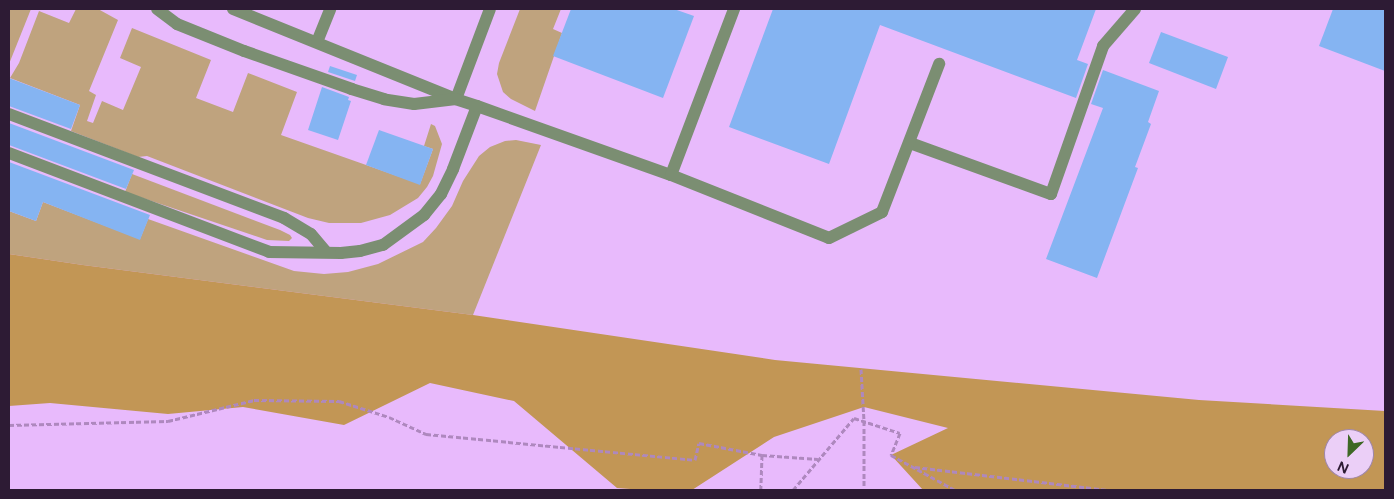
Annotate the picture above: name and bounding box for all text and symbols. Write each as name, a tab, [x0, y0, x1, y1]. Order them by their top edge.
north arrow	[1324, 429, 1374, 479]
text: N	[1335, 457, 1352, 477]

